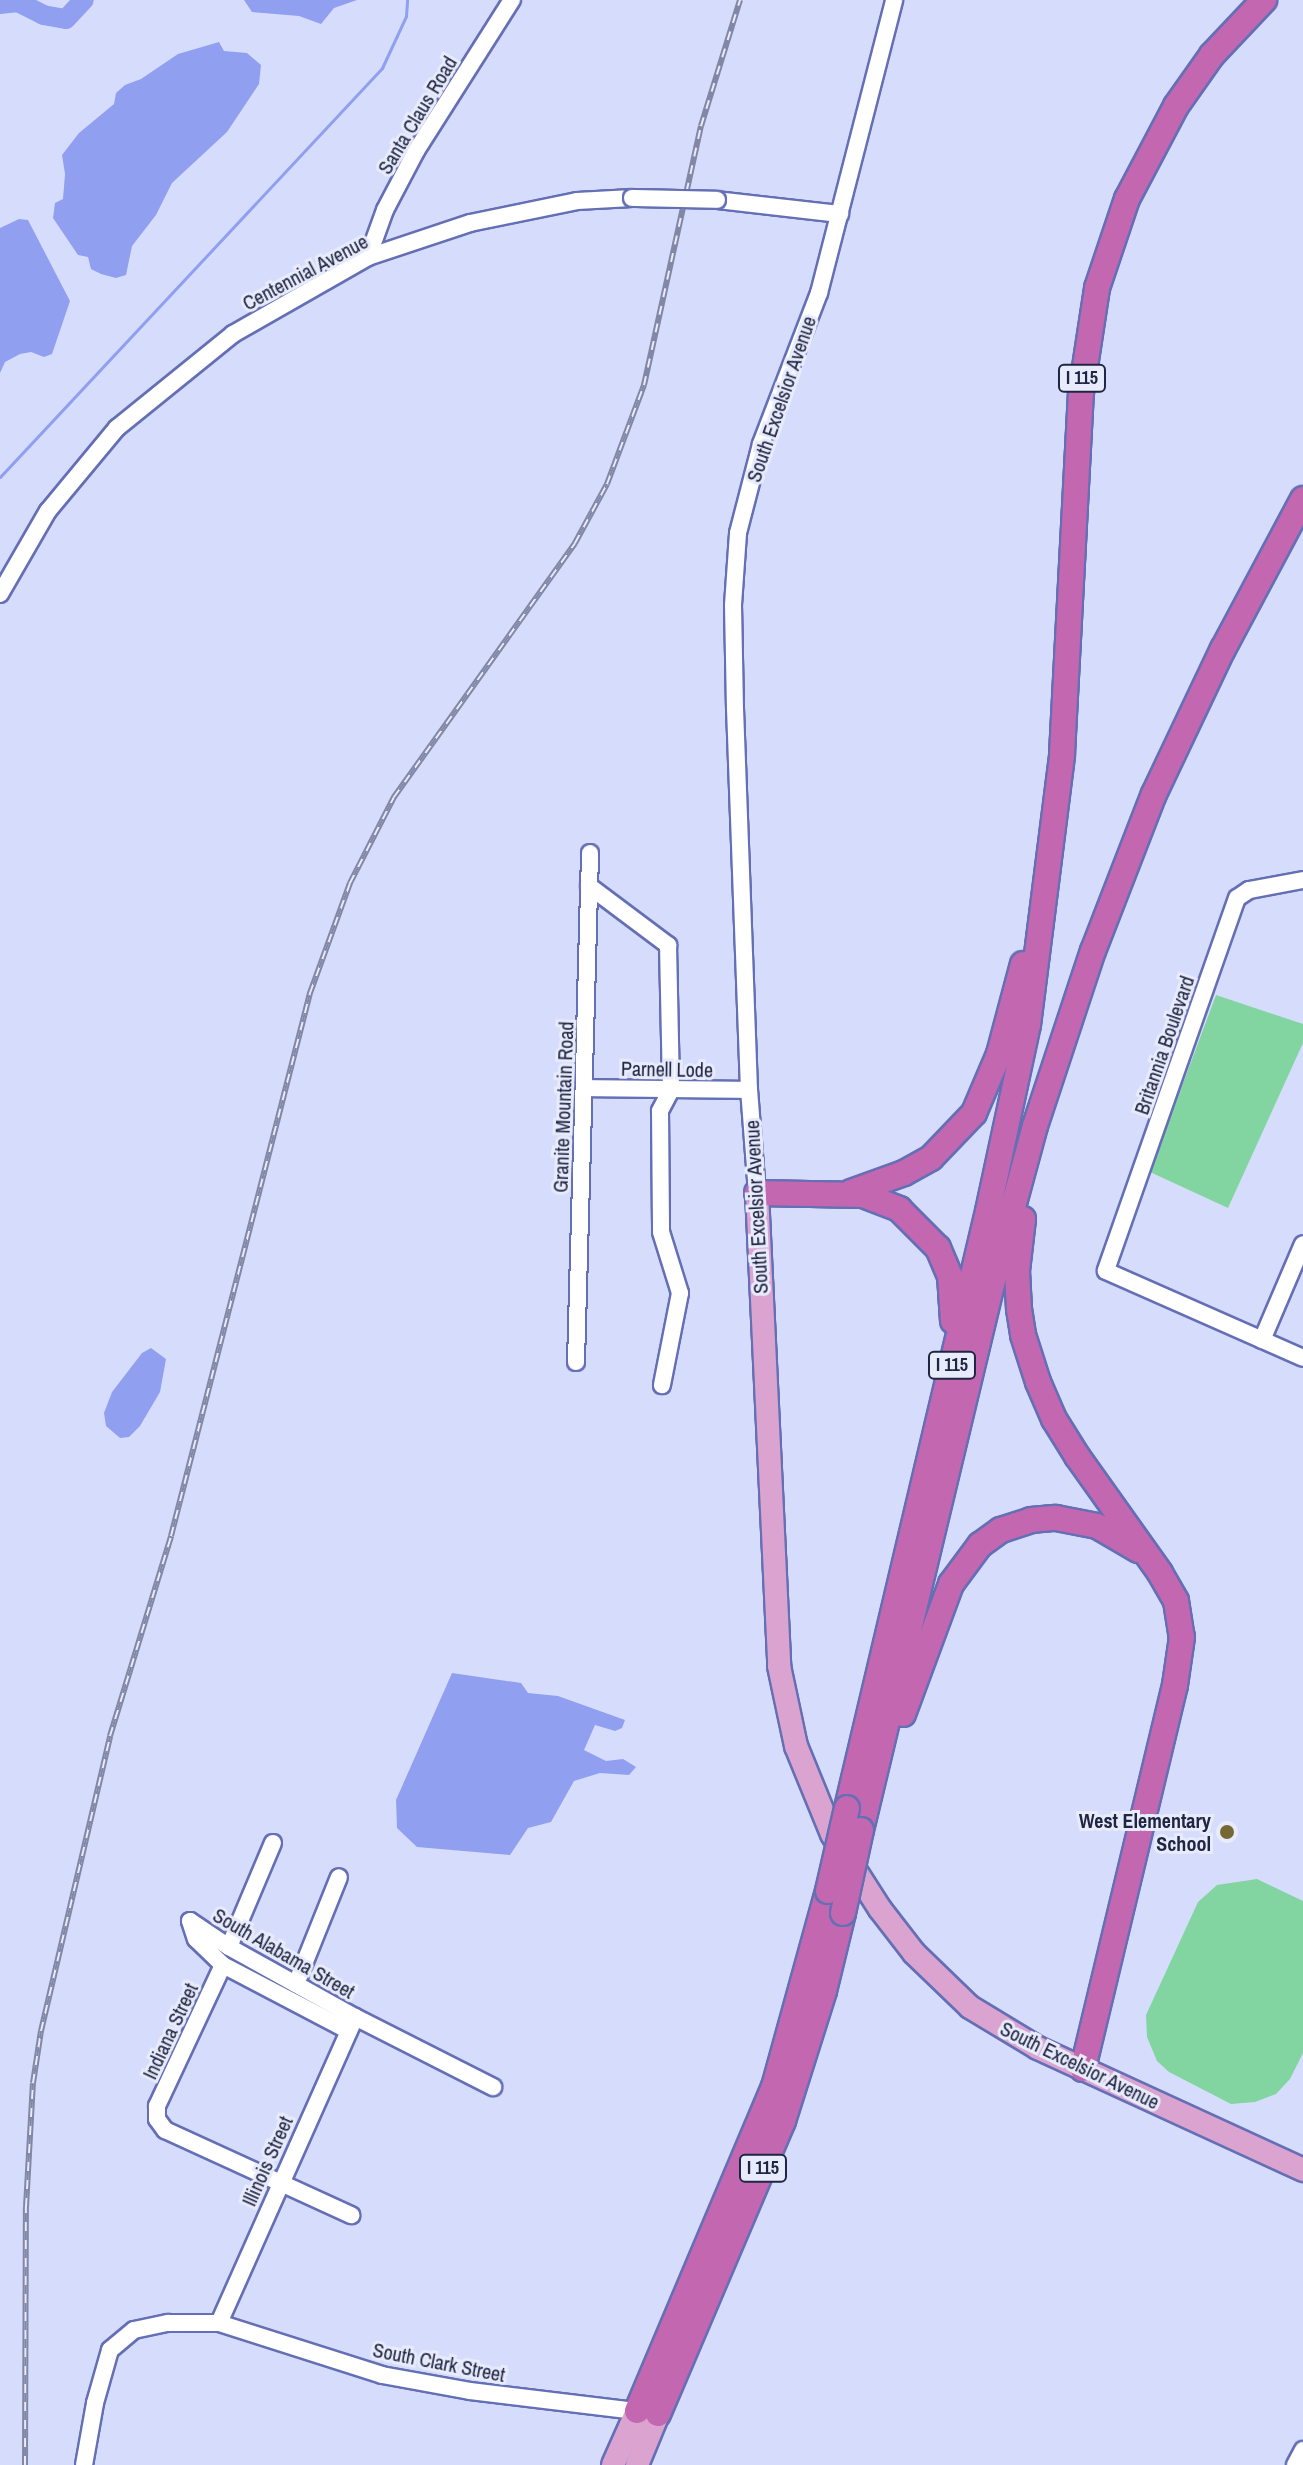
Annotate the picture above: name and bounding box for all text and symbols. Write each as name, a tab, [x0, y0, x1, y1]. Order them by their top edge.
street label: Santa Claus Road	[372, 52, 462, 178]
street label: Centennial Avenue	[238, 229, 372, 315]
street label: South Excelsior Avenue	[741, 312, 821, 486]
road number: I 115	[1056, 364, 1108, 392]
street label: Britannia Boulevard	[1129, 973, 1199, 1117]
street label: Granite Mountain Road	[548, 1021, 578, 1193]
street label: Parnell Lode	[621, 1056, 713, 1082]
street label: South Excelsior Avenue	[739, 1119, 773, 1295]
road number: I 115	[926, 1351, 978, 1379]
place label: West Elementary School	[1079, 1808, 1211, 1855]
marker: West Elementary School	[1218, 1823, 1236, 1841]
street label: South Alabama Street	[209, 1902, 359, 2004]
street label: Indiana Street	[137, 1979, 203, 2083]
street label: South Excelsior Avenue	[996, 2016, 1164, 2114]
street label: Illinois Street	[237, 2112, 297, 2210]
road number: I 115	[737, 2154, 789, 2182]
street label: South Clark Street	[371, 2337, 507, 2387]

